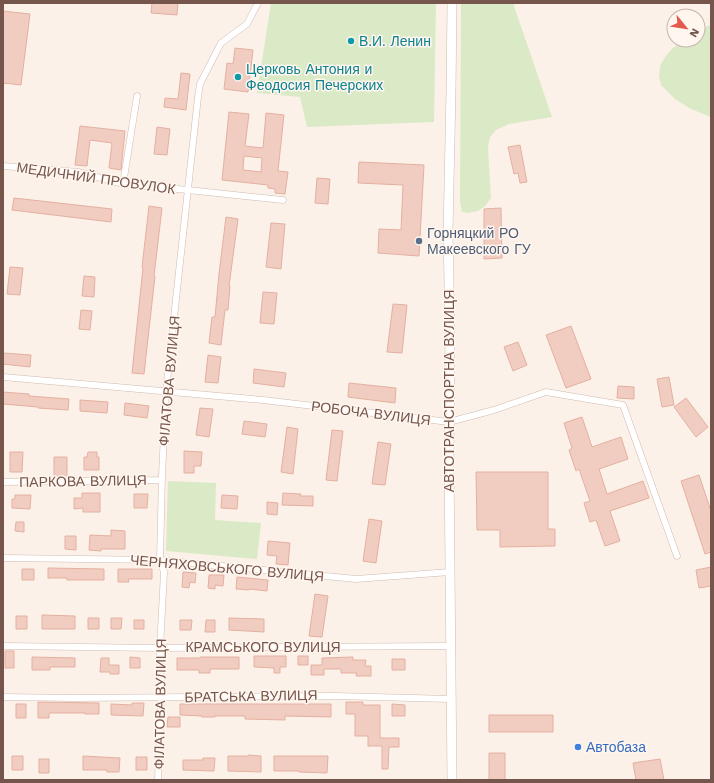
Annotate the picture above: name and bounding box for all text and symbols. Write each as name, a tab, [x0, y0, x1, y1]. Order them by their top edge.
north arrow	[666, 8, 706, 48]
text: N	[687, 26, 702, 40]
place label: В.И. Ленин	[359, 33, 431, 49]
marker: В.И. Ленин	[346, 36, 356, 46]
place label: Церковь Антония и Феодосия Печерских	[246, 61, 383, 93]
marker: Церковь Антония и Феодосия Печерских	[233, 72, 243, 82]
street label: МЕДИЧНИЙ ПРОВУЛОК	[15, 158, 178, 197]
place label: Горняцкий РО Макеевского ГУ	[427, 225, 531, 257]
marker: Горняцкий РО Макеевского ГУ	[414, 236, 424, 246]
street label: АВТОТРАНСПОРТНА ВУЛИЦЯ	[441, 290, 457, 492]
street label: ФІЛАТОВА ВУЛИЦЯ	[155, 315, 183, 447]
street label: РОБОЧА ВУЛИЦЯ	[310, 398, 432, 428]
street label: ПАРКОВА ВУЛИЦЯ	[19, 472, 147, 490]
street label: ЧЕРНЯХОВСЬКОГО ВУЛИЦЯ	[129, 552, 325, 584]
street label: ФІЛАТОВА ВУЛИЦЯ	[151, 638, 169, 770]
street label: КРАМСЬКОГО ВУЛИЦЯ	[185, 639, 341, 655]
street label: БРАТСЬКА ВУЛИЦЯ	[184, 687, 318, 705]
place label: Автобаза	[586, 739, 646, 755]
marker: Автобаза	[573, 742, 583, 752]

